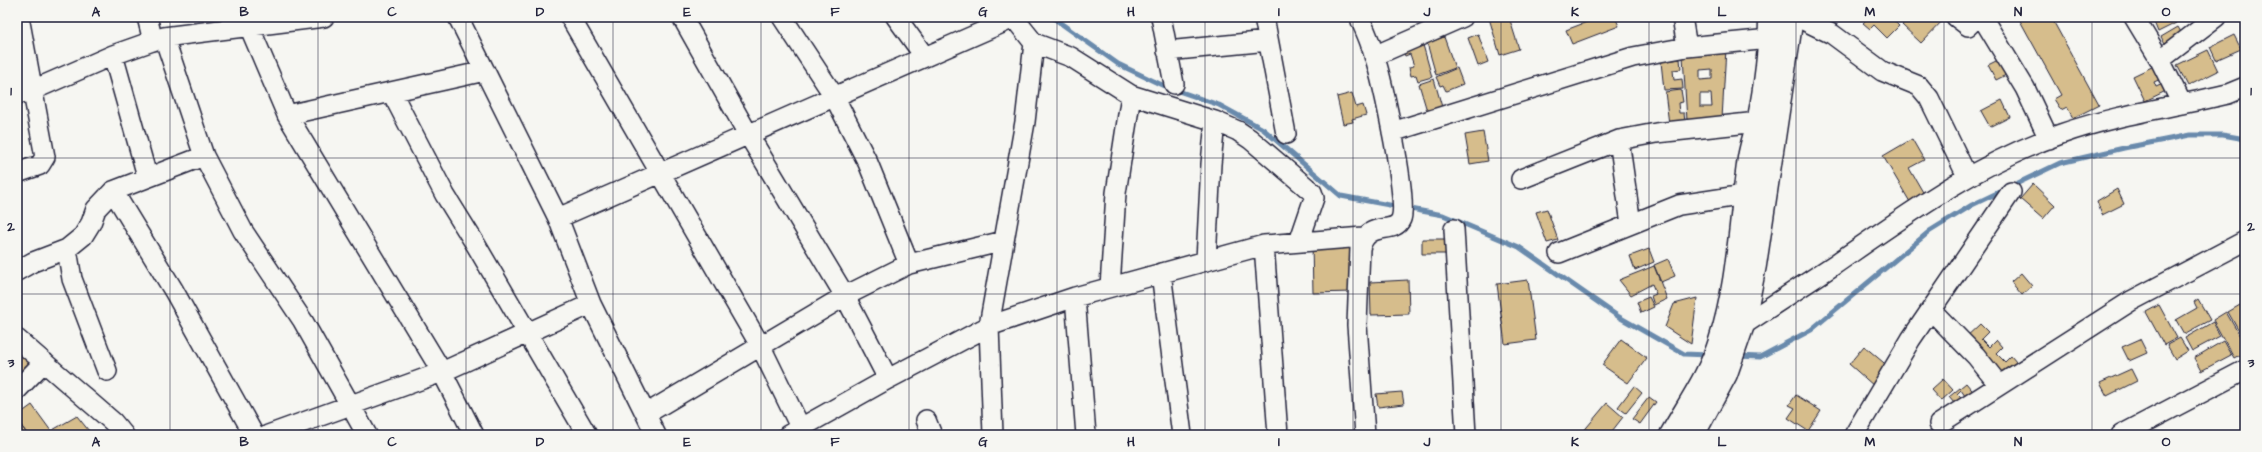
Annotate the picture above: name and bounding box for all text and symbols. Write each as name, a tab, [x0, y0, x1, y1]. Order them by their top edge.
text: A	[92, 3, 101, 21]
text: B	[239, 3, 249, 21]
text: C	[387, 3, 397, 21]
text: D	[536, 3, 545, 21]
text: E	[683, 3, 691, 21]
text: F	[830, 3, 840, 21]
text: G	[978, 3, 988, 21]
text: H	[1127, 3, 1135, 21]
text: I	[1278, 3, 1280, 21]
text: J	[1423, 3, 1431, 21]
text: K	[1571, 3, 1579, 21]
text: L	[1717, 3, 1727, 21]
text: M	[1865, 3, 1876, 21]
text: N	[2014, 3, 2022, 21]
text: O	[2162, 3, 2171, 21]
text: 1	[10, 82, 12, 100]
text: 1	[2250, 82, 2252, 100]
text: 2	[6, 218, 15, 236]
text: 2	[2246, 218, 2255, 236]
text: 3	[7, 354, 15, 372]
text: 3	[2247, 354, 2255, 372]
text: A	[92, 433, 101, 451]
text: B	[239, 433, 249, 451]
text: C	[387, 433, 397, 451]
text: D	[536, 433, 545, 451]
text: E	[683, 433, 691, 451]
text: F	[830, 433, 840, 451]
text: G	[978, 433, 988, 451]
text: H	[1127, 433, 1135, 451]
text: I	[1278, 433, 1280, 451]
text: J	[1423, 433, 1431, 451]
text: K	[1571, 433, 1579, 451]
text: L	[1717, 433, 1727, 451]
text: M	[1865, 433, 1876, 451]
text: N	[2014, 433, 2022, 451]
text: O	[2162, 433, 2171, 451]

